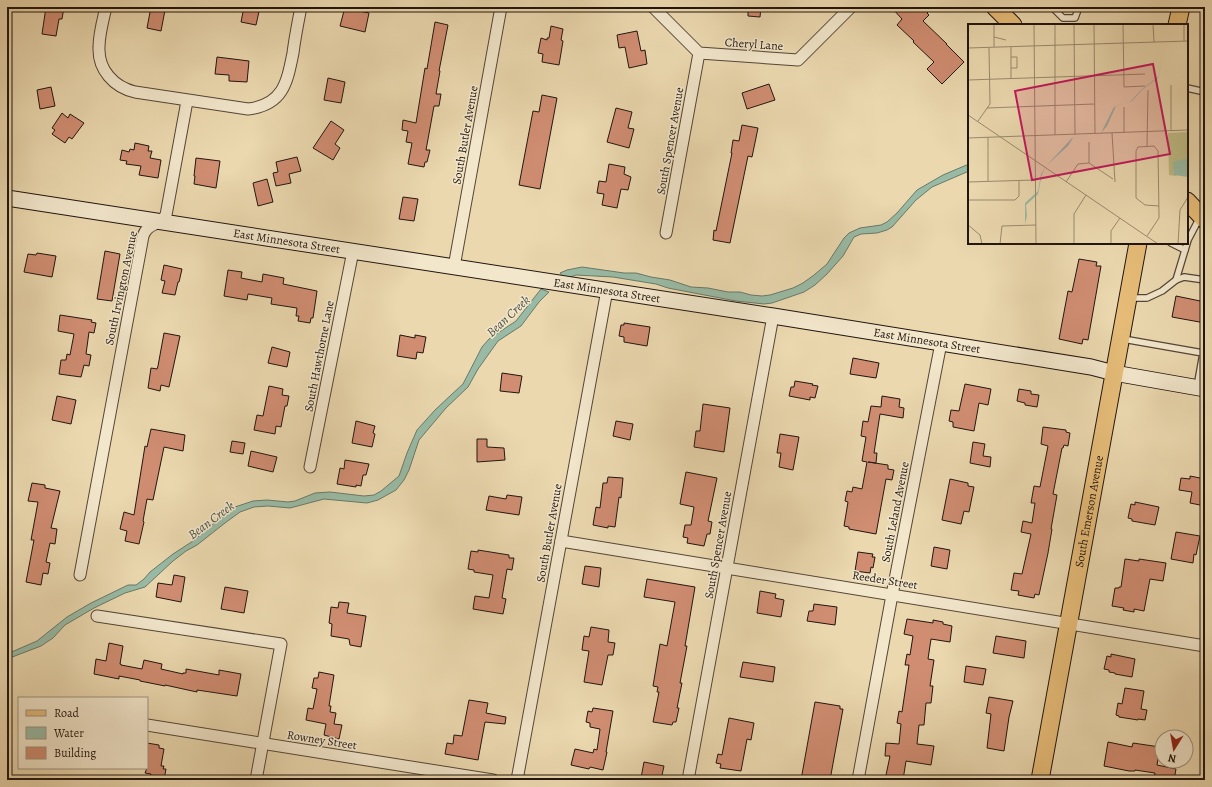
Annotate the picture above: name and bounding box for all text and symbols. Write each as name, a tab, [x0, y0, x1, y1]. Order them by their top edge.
inset map	[968, 24, 1188, 244]
street label: Cheryl Lane	[724, 34, 784, 54]
street label: South Butler Avenue	[448, 84, 482, 186]
street label: South Spencer Avenue	[653, 86, 687, 196]
street label: East Minnesota Street	[232, 225, 341, 257]
street label: South Irvington Avenue	[101, 229, 141, 347]
street label: East Minnesota Street	[552, 274, 662, 307]
water label: Bean Creek	[483, 291, 534, 341]
street label: South Hawthorne Lane	[300, 299, 338, 413]
street label: East Minnesota Street	[872, 324, 982, 357]
street label: South Emerson Avenue	[1071, 454, 1107, 569]
street label: South Leland Avenue	[877, 460, 913, 564]
street label: South Butler Avenue	[532, 482, 566, 584]
street label: South Spencer Avenue	[701, 490, 735, 600]
water label: Bean Creek	[184, 497, 238, 543]
street label: Reeder Street	[851, 567, 919, 593]
legend	[18, 697, 148, 769]
text: Road	[54, 705, 80, 721]
text: Water	[53, 725, 84, 741]
street label: Rowney Street	[286, 727, 358, 753]
north arrow	[1154, 729, 1194, 769]
text: Building	[54, 745, 96, 761]
text: N	[1167, 750, 1178, 766]

